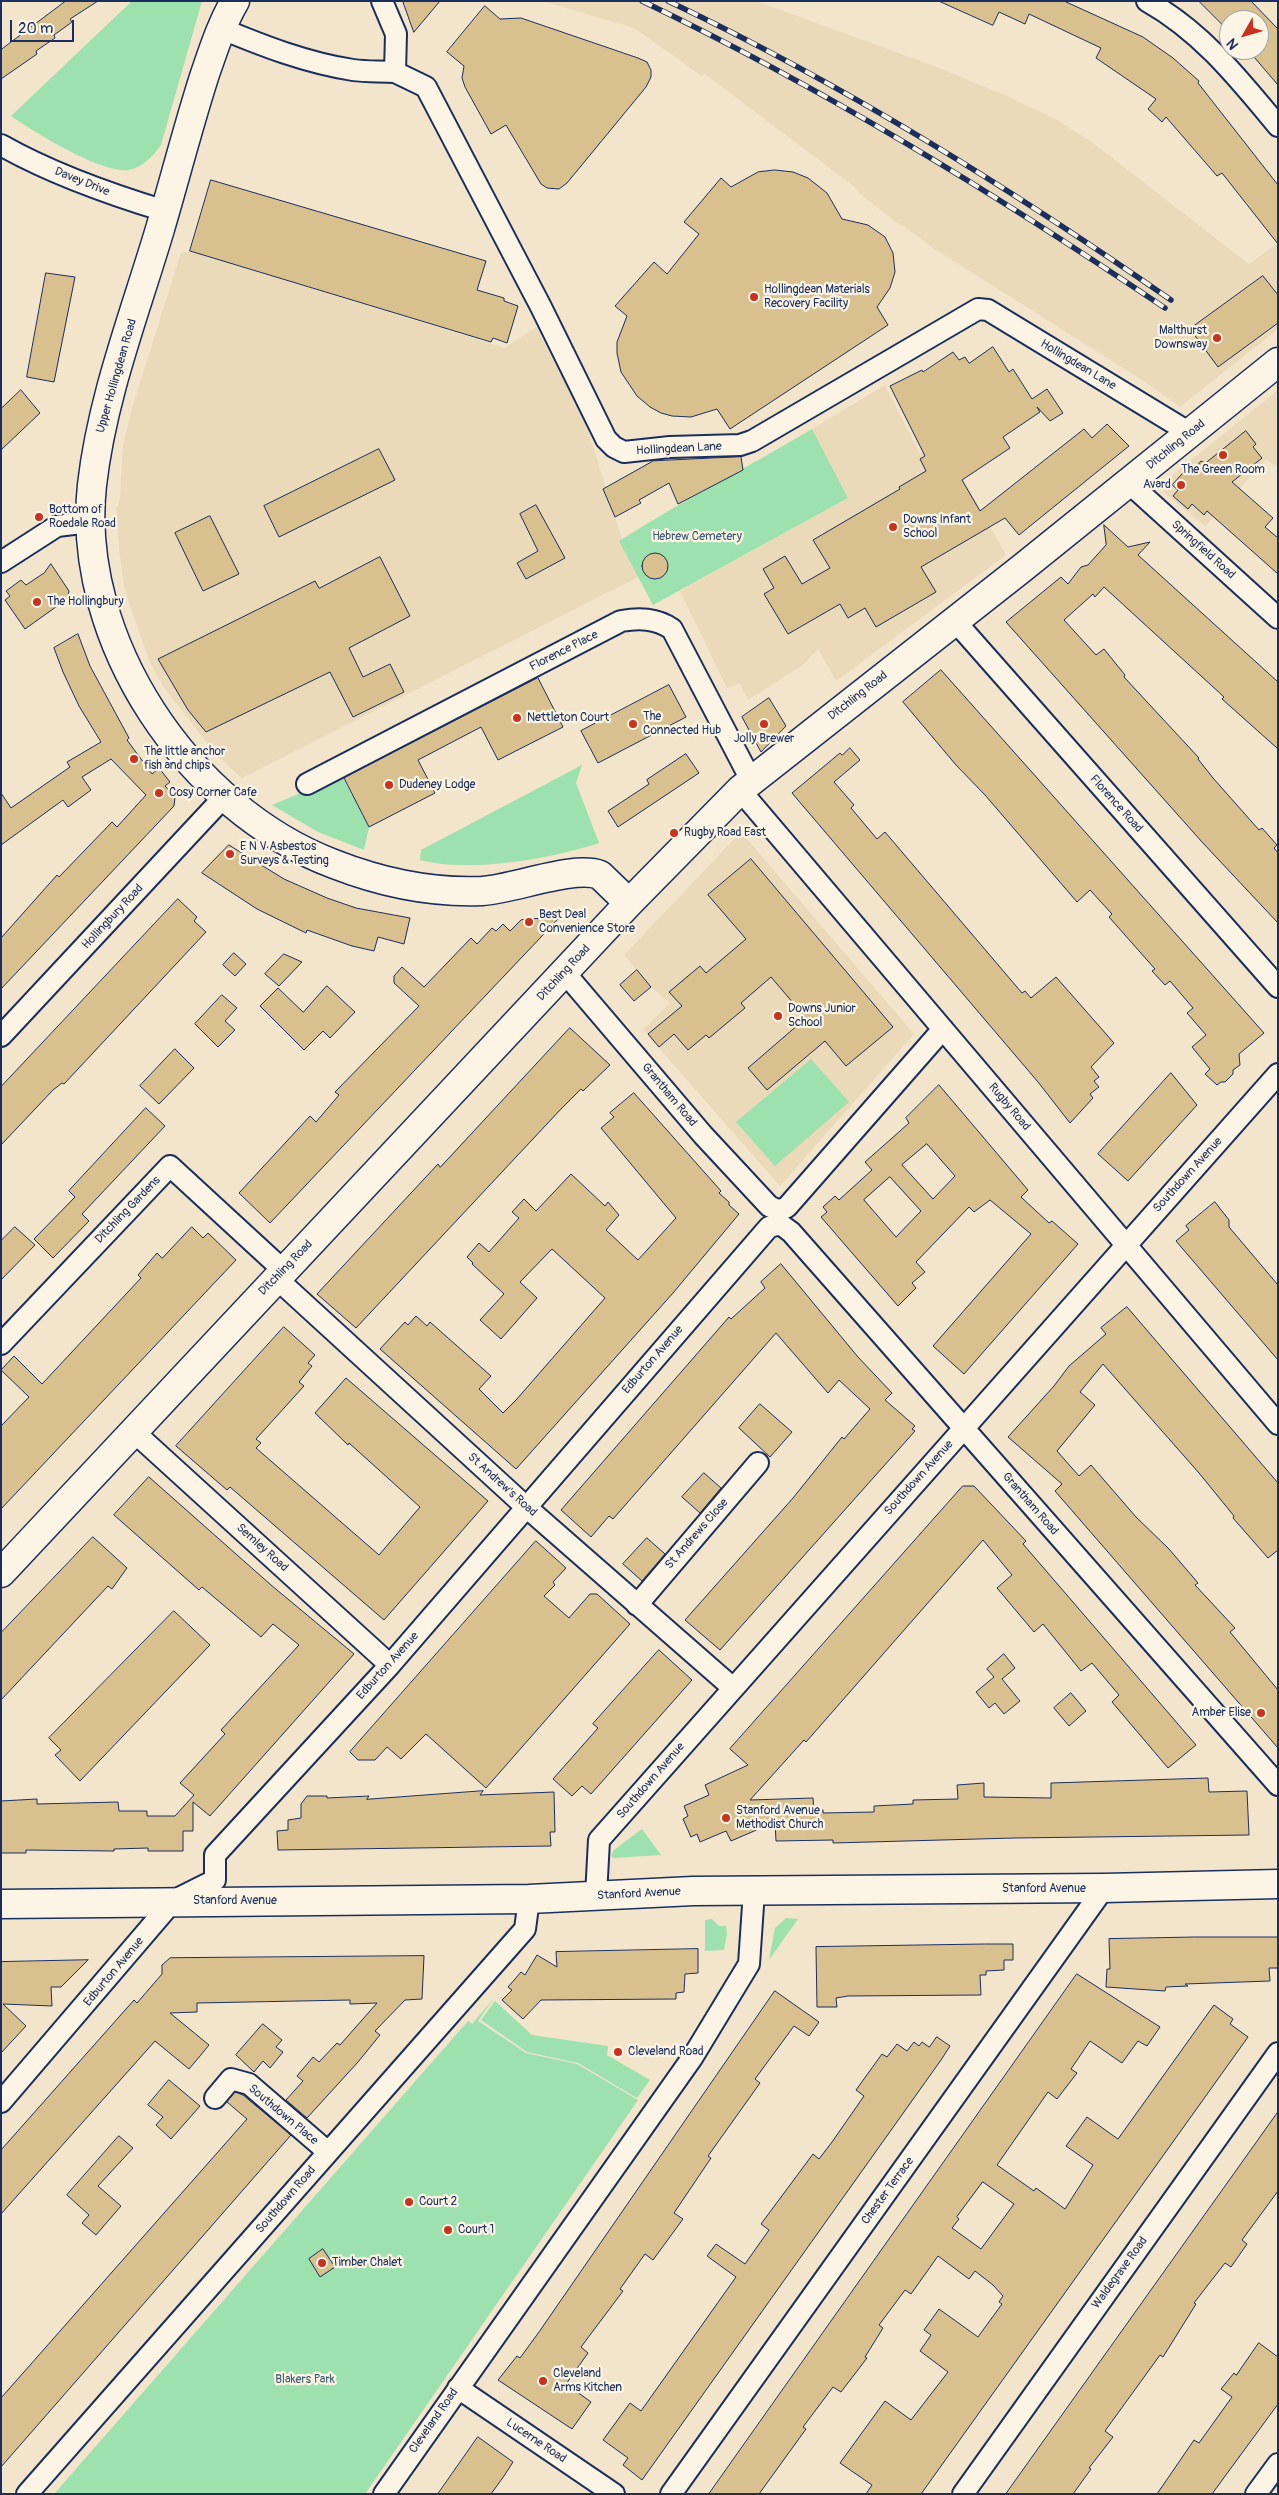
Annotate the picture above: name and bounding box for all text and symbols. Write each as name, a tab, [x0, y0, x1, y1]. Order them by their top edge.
scale bar	[12, 10, 76, 42]
north arrow	[1219, 10, 1269, 60]
text: 20 m	[18, 19, 53, 38]
text: N	[1223, 35, 1242, 53]
street label: Davey Drive	[53, 165, 111, 199]
place label: Hollingdean Materials Recovery Facility	[764, 283, 870, 311]
marker: Hollingdean Materials Recovery Facility	[748, 291, 760, 303]
street label: Upper Hollingdean Road	[94, 317, 140, 435]
place label: Malthurst Downsway	[1154, 324, 1207, 352]
marker: Malthurst Downsway	[1211, 332, 1223, 344]
street label: Hollingdean Lane	[1038, 337, 1118, 393]
street label: Ditchling Road	[1144, 417, 1208, 473]
street label: Hollingdean Lane	[636, 440, 722, 458]
marker: The Green Room	[1217, 449, 1229, 461]
place label: The Green Room	[1181, 463, 1265, 477]
place label: Avard	[1143, 478, 1171, 492]
marker: Avard	[1175, 479, 1187, 491]
place label: Bottom of Roedale Road	[49, 503, 116, 531]
marker: Bottom of Roedale Road	[33, 511, 45, 523]
place label: Downs Infant School	[903, 513, 971, 541]
street label: Springfield Road	[1168, 518, 1238, 582]
marker: Downs Infant School	[887, 521, 899, 533]
park label: Hebrew Cemetery	[652, 530, 742, 544]
place label: The Hollingbury	[47, 595, 124, 609]
marker: The Hollingbury	[31, 596, 43, 608]
street label: Florence Place	[527, 628, 601, 674]
street label: Ditchling Road	[825, 668, 891, 724]
place label: The Connected Hub	[643, 710, 721, 738]
place label: Nettleton Court	[527, 711, 609, 725]
marker: Nettleton Court	[511, 712, 523, 724]
marker: The Connected Hub	[627, 718, 639, 730]
marker: Jolly Brewer	[758, 718, 770, 730]
place label: Jolly Brewer	[734, 732, 794, 746]
place label: The little anchor fish and chips	[144, 745, 225, 773]
marker: The little anchor fish and chips	[128, 753, 140, 765]
street label: Florence Road	[1086, 772, 1146, 836]
place label: Dudeney Lodge	[399, 778, 475, 792]
marker: Dudeney Lodge	[383, 779, 395, 791]
place label: Cosy Corner Cafe	[169, 786, 257, 800]
marker: Cosy Corner Cafe	[153, 787, 165, 799]
place label: Rugby Road East	[684, 826, 766, 840]
marker: Rugby Road East	[668, 827, 680, 839]
place label: E N V Asbestos Surveys & Testing	[240, 840, 329, 868]
marker: E N V Asbestos Surveys & Testing	[224, 848, 236, 860]
street label: Hollingbury Road	[79, 882, 147, 952]
place label: Best Deal Convenience Store	[539, 908, 635, 936]
marker: Best Deal Convenience Store	[523, 916, 535, 928]
street label: Ditchling Road	[534, 942, 594, 1004]
place label: Downs Junior School	[788, 1002, 856, 1030]
marker: Downs Junior School	[772, 1010, 784, 1022]
street label: Grantham Road	[638, 1060, 700, 1130]
street label: Rugby Road	[985, 1080, 1033, 1134]
street label: Southdown Avenue	[1150, 1134, 1226, 1216]
street label: Ditchling Gardens	[92, 1173, 164, 1247]
street label: Ditchling Road	[256, 1237, 316, 1299]
street label: Edburton Avenue	[619, 1323, 687, 1397]
street label: Southdown Avenue	[881, 1437, 957, 1519]
street label: St Andrew's Road	[464, 1450, 540, 1520]
street label: Grantham Road	[999, 1470, 1061, 1538]
street label: St Andrews Close	[662, 1496, 732, 1572]
street label: Semley Road	[233, 1521, 291, 1575]
street label: Edburton Avenue	[354, 1629, 422, 1703]
place label: Amber Elise	[1192, 1706, 1251, 1720]
marker: Amber Elise	[1255, 1707, 1267, 1719]
street label: Southdown Avenue	[614, 1740, 688, 1822]
place label: Stanford Avenue Methodist Church	[736, 1804, 823, 1832]
marker: Stanford Avenue Methodist Church	[720, 1812, 732, 1824]
street label: Stanford Avenue	[1002, 1882, 1086, 1896]
street label: Stanford Avenue	[597, 1885, 681, 1903]
street label: Stanford Avenue	[193, 1894, 277, 1908]
street label: Edburton Avenue	[81, 1935, 147, 2009]
place label: Cleveland Road	[628, 2045, 704, 2059]
marker: Cleveland Road	[612, 2046, 624, 2058]
street label: Southdown Place	[245, 2082, 321, 2148]
street label: Chester Terrace	[859, 2154, 917, 2228]
street label: Southdown Road	[253, 2163, 319, 2237]
place label: Court 2	[419, 2195, 457, 2209]
marker: Court 2	[403, 2196, 415, 2208]
place label: Court 1	[458, 2223, 494, 2237]
marker: Court 1	[442, 2224, 454, 2236]
street label: Waldegrave Road	[1089, 2234, 1151, 2312]
place label: Timber Chalet	[332, 2256, 402, 2270]
marker: Timber Chalet	[316, 2257, 328, 2269]
place label: Cleveland Arms Kitchen	[553, 2367, 622, 2395]
park label: Blakers Park	[275, 2373, 335, 2387]
marker: Cleveland Arms Kitchen	[537, 2375, 549, 2387]
street label: Cleveland Road	[406, 2386, 462, 2456]
street label: Lucerne Road	[503, 2416, 569, 2466]

